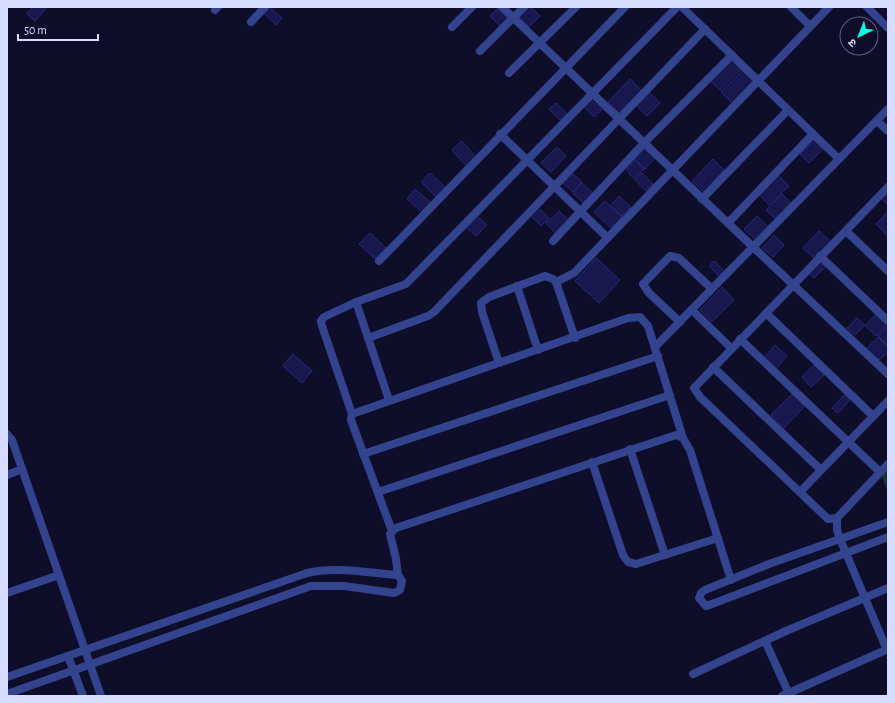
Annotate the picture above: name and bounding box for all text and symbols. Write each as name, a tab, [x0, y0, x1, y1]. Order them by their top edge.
scale bar	[18, 16, 98, 42]
north arrow	[839, 16, 879, 56]
text: 50 m	[24, 24, 47, 36]
text: उ	[846, 36, 859, 49]

